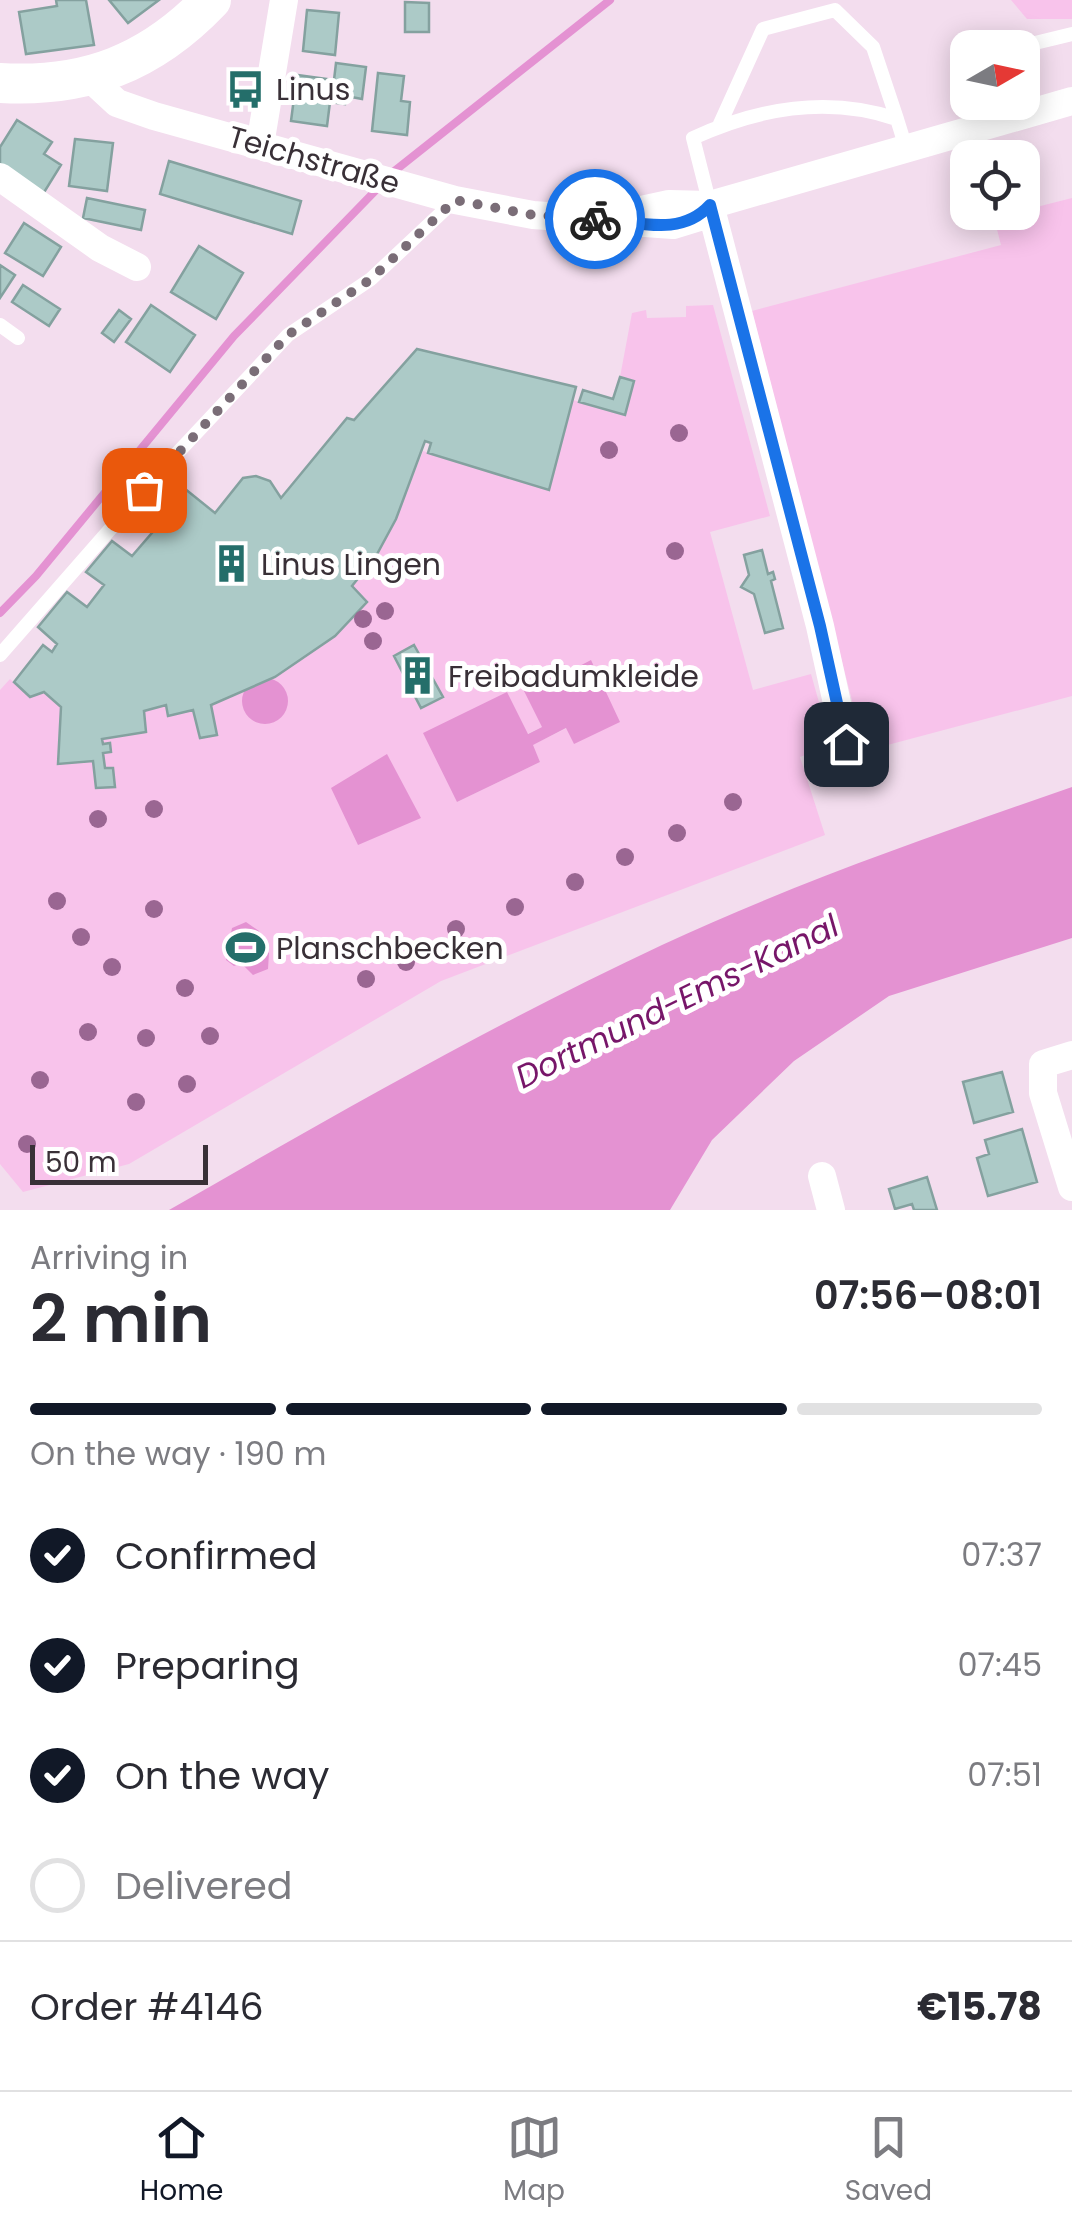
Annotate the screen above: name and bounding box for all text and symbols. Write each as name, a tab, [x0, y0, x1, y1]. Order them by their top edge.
north arrow	[950, 30, 1040, 120]
map controls	[950, 30, 1040, 230]
bus stop icon: Linus	[225, 68, 267, 110]
place label: Linus	[276, 68, 350, 111]
street label: Teichstraße	[223, 115, 405, 205]
button: locate	[950, 140, 1040, 230]
courier	[545, 169, 645, 269]
icon: bike	[568, 192, 623, 247]
pin	[102, 448, 187, 533]
icon: bag	[117, 463, 172, 518]
building icon: Linus Lingen	[210, 543, 252, 585]
place label: Linus Lingen	[261, 543, 441, 586]
building icon: Freibadumkleide	[397, 655, 439, 697]
place label: Freibadumkleide	[448, 655, 699, 698]
pin	[804, 702, 889, 787]
icon: home	[819, 717, 874, 772]
water label: Dortmund-Ems-Kanal	[508, 903, 846, 1099]
sports icon: Planschbecken	[225, 927, 267, 969]
place label: Planschbecken	[276, 927, 504, 970]
scale bar	[30, 1140, 208, 1184]
text: 50 m	[45, 1143, 116, 1182]
text: Arriving in	[30, 1235, 188, 1280]
text: 07:56–08:01	[814, 1269, 1042, 1322]
text: 2 min	[30, 1274, 212, 1365]
text: On the way · 190 m	[30, 1431, 326, 1476]
icon: check	[30, 1528, 85, 1583]
text: Confirmed	[115, 1529, 317, 1582]
text: 07:37	[961, 1532, 1042, 1577]
icon: check	[30, 1638, 85, 1693]
text: Preparing	[115, 1639, 300, 1692]
text: 07:45	[957, 1642, 1042, 1687]
icon: check	[30, 1748, 85, 1803]
text: On the way	[115, 1749, 329, 1802]
text: 07:51	[967, 1752, 1042, 1797]
text: Delivered	[115, 1859, 292, 1912]
text: Order #4146	[30, 1980, 264, 2033]
text: €15.78	[917, 1980, 1042, 2033]
tab: Home	[140, 2110, 223, 2212]
tab: Map	[503, 2110, 565, 2212]
tab: Saved	[845, 2110, 932, 2212]

